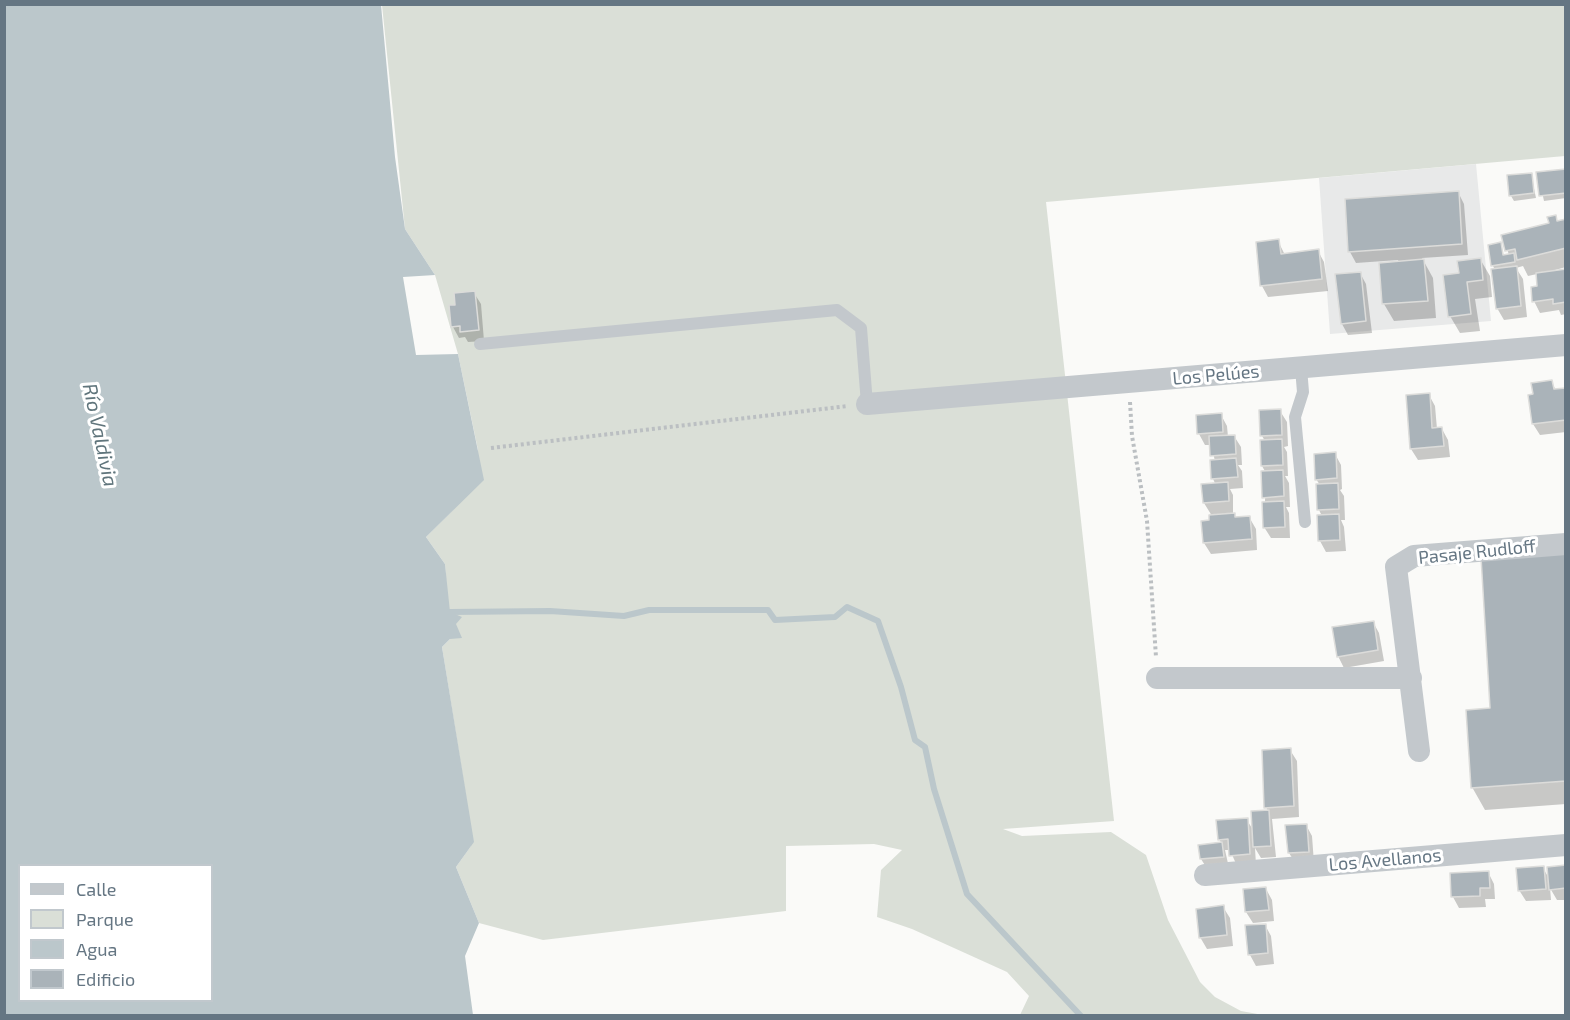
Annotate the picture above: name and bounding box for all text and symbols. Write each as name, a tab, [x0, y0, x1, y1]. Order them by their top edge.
street label: Los Pelúes	[1172, 360, 1260, 390]
water label: Río Valdivia	[77, 381, 123, 489]
street label: Pasaje Rudloff	[1417, 535, 1537, 569]
street label: Los Avellanos	[1328, 844, 1442, 876]
legend	[18, 864, 213, 1002]
text: Calle	[76, 878, 117, 900]
text: Parque	[76, 908, 134, 930]
text: Agua	[76, 938, 117, 960]
text: Edificio	[76, 968, 135, 990]

